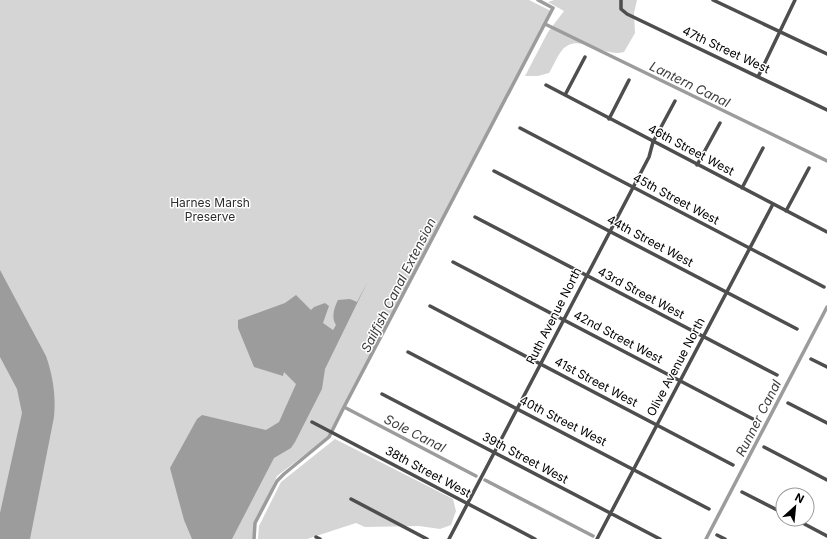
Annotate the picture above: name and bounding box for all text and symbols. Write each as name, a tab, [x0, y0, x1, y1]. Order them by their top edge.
street label: 47th Street West	[680, 23, 772, 76]
water label: Lantern Canal	[647, 58, 734, 111]
street label: 46th Street West	[646, 121, 737, 179]
street label: 45th Street West	[631, 170, 722, 228]
park label: Harnes Marsh Preserve	[170, 195, 250, 224]
street label: 44th Street West	[605, 211, 696, 270]
water label: Sailfish Canal Extension	[357, 215, 439, 355]
street label: 43rd Street West	[595, 263, 687, 322]
street label: Ruth Avenue North	[523, 265, 584, 367]
street label: 42nd Street West	[571, 307, 665, 366]
street label: Olive Avenue North	[643, 315, 708, 419]
street label: 41st Street West	[552, 353, 640, 410]
water label: Runner Canal	[732, 376, 785, 459]
street label: 40th Street West	[517, 392, 609, 449]
water label: Sole Canal	[382, 411, 449, 456]
street label: 39th Street West	[480, 429, 571, 487]
street label: 38th Street West	[383, 443, 474, 500]
north arrow	[775, 487, 815, 527]
text: N	[793, 490, 806, 506]

